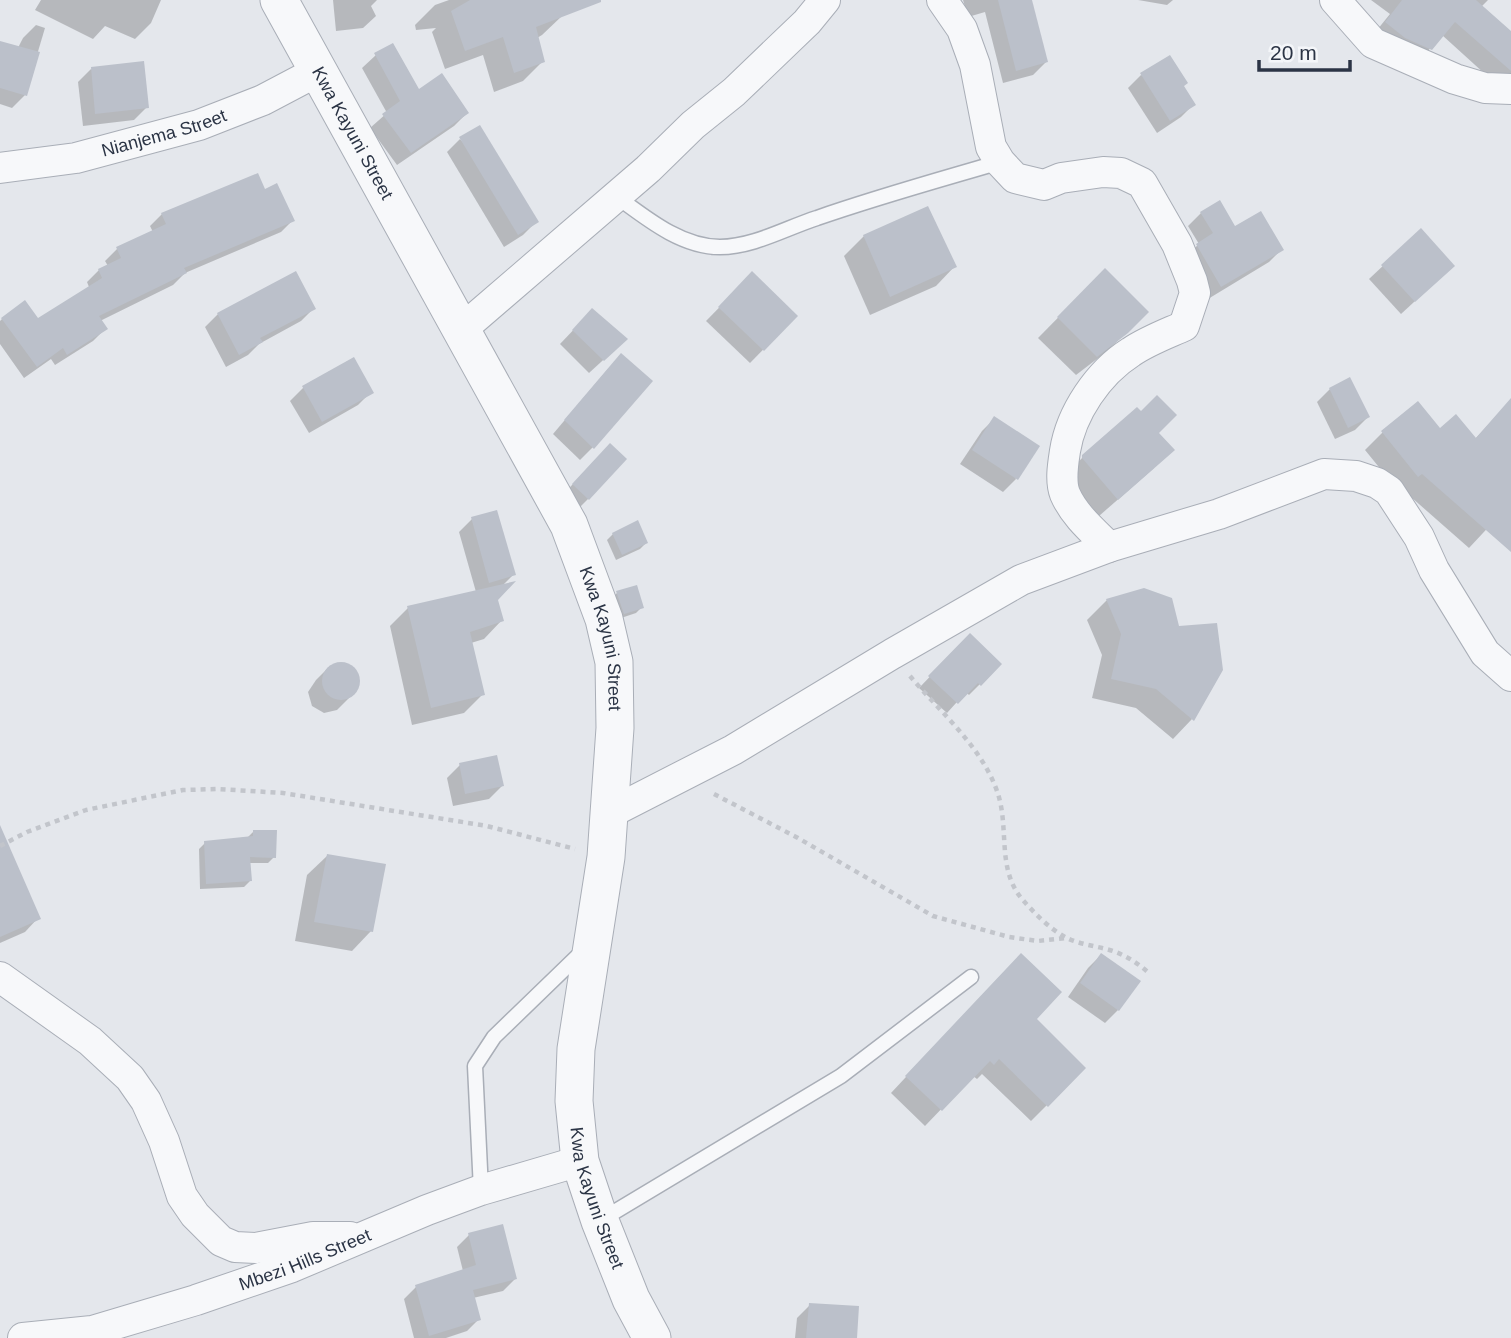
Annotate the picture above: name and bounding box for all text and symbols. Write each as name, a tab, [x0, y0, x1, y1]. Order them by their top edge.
scale bar	[1259, 28, 1350, 72]
text: 20 m	[1270, 41, 1317, 64]
street label: Kwa Kayuni Street	[308, 63, 397, 203]
street label: Nianjema Street	[99, 105, 229, 161]
street label: Kwa Kayuni Street	[575, 564, 625, 711]
street label: Kwa Kayuni Street	[567, 1126, 628, 1272]
street label: Mbezi Hills Street	[236, 1225, 374, 1294]

